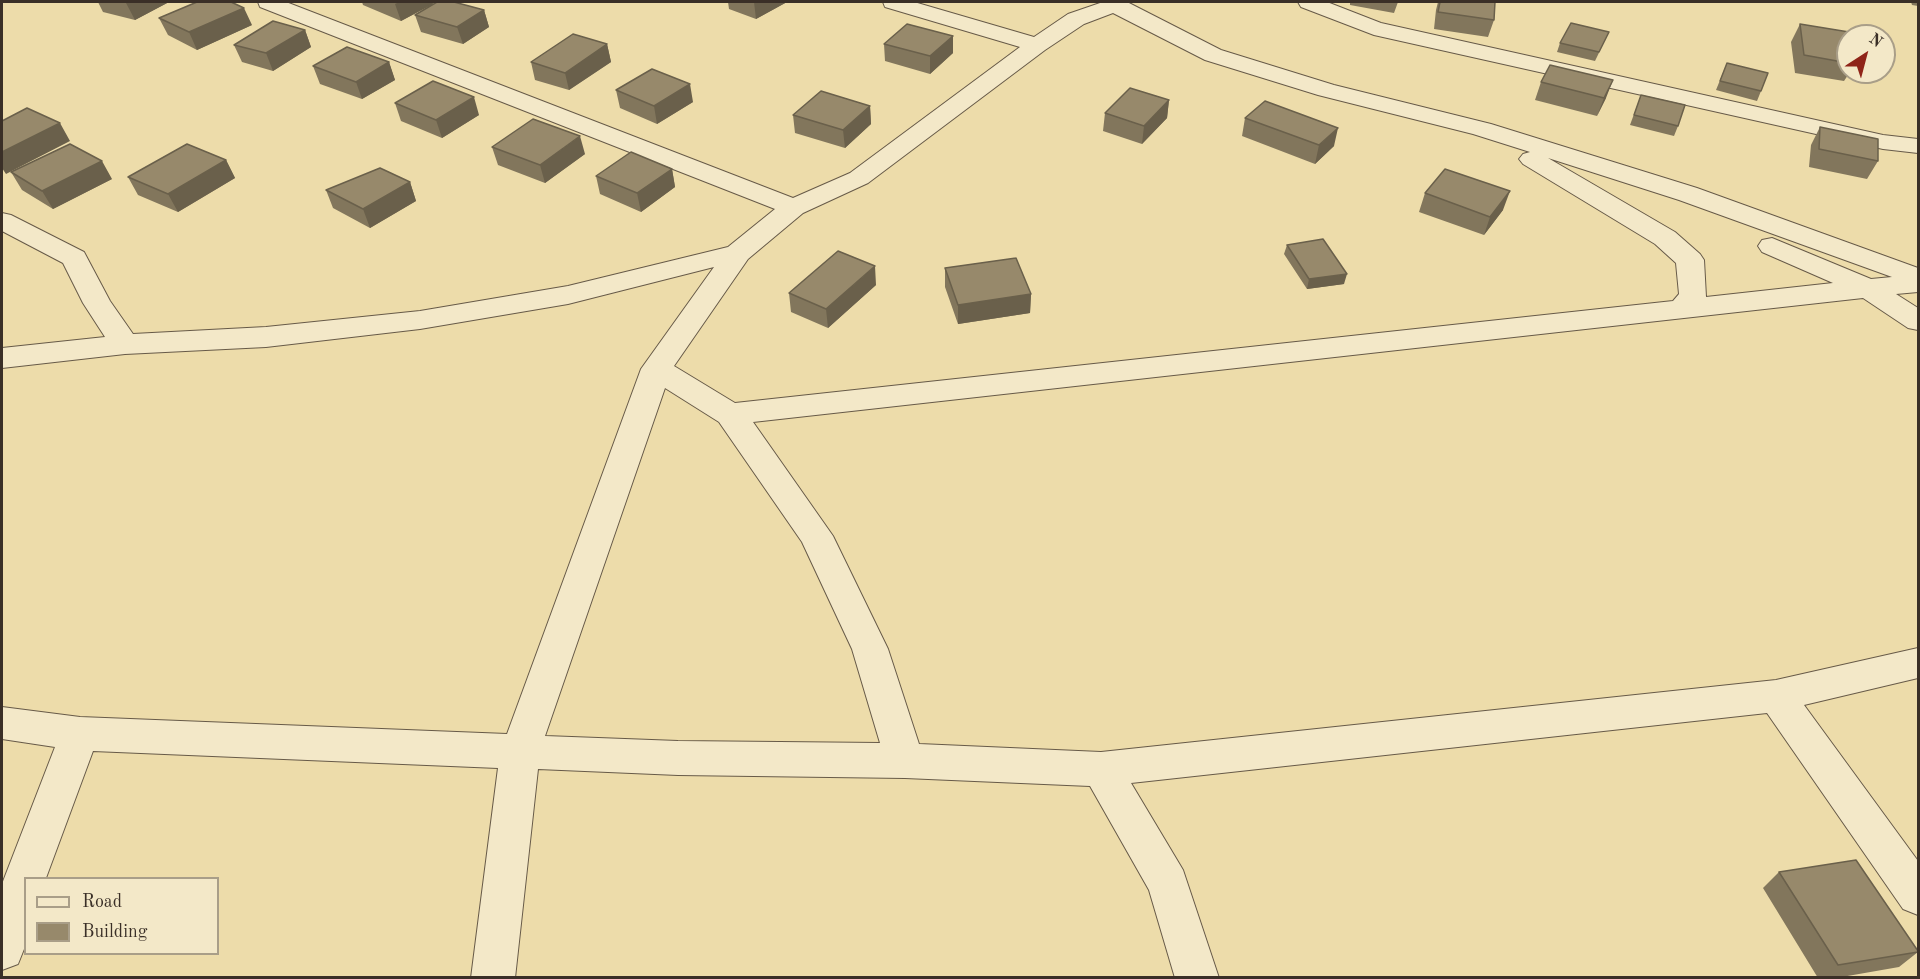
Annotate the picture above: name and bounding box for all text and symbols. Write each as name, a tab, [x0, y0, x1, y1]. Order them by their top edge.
north arrow	[1836, 24, 1896, 84]
text: N	[1866, 31, 1885, 51]
legend	[24, 877, 219, 955]
text: Road	[82, 893, 122, 911]
text: Building	[82, 923, 147, 941]

